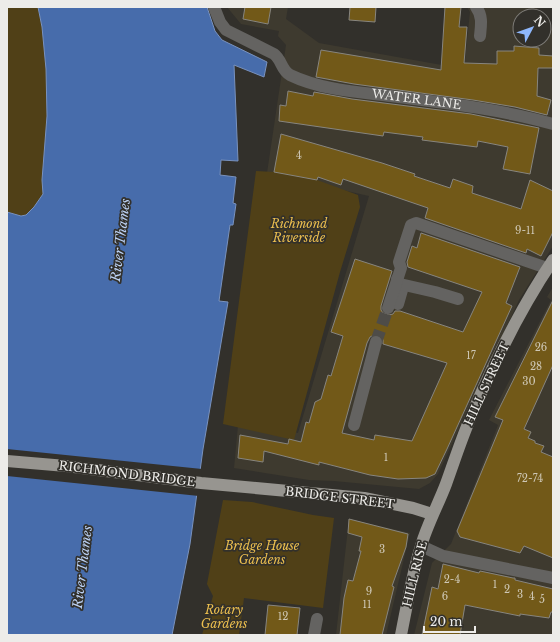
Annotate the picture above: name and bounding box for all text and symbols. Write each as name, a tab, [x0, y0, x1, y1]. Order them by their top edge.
north arrow	[512, 8, 552, 48]
text: N	[531, 13, 549, 30]
street label: WATER LANE	[370, 86, 463, 112]
house number: 4	[296, 149, 302, 162]
water label: River Thames	[107, 198, 134, 284]
park label: Richmond Riverside	[270, 216, 328, 245]
house number: 9-11	[515, 224, 535, 237]
street label: HILL STREET	[461, 339, 513, 428]
house number: 26	[535, 341, 547, 354]
house number: 17	[466, 349, 477, 362]
house number: 28	[530, 360, 542, 373]
house number: 30	[522, 375, 536, 388]
house number: 1	[384, 451, 388, 464]
street label: RICHMOND BRIDGE	[58, 458, 196, 489]
house number: 72-74	[517, 472, 543, 485]
street label: BRIDGE STREET	[284, 483, 396, 512]
water label: River Thames	[69, 525, 96, 611]
park label: Bridge House Gardens	[224, 538, 300, 567]
street label: HILL RISE	[399, 539, 430, 608]
house number: 3	[379, 543, 385, 556]
house number: 2-4	[444, 573, 460, 586]
house number: 1	[493, 578, 497, 591]
house number: 2	[504, 583, 510, 596]
house number: 9	[366, 585, 372, 598]
house number: 3	[517, 588, 523, 601]
house number: 6	[442, 590, 448, 603]
house number: 4	[529, 590, 535, 603]
house number: 5	[539, 593, 545, 606]
house number: 11	[363, 598, 371, 611]
park label: Rotary Gardens	[201, 602, 248, 631]
scale bar	[424, 608, 475, 634]
house number: 12	[278, 610, 288, 623]
text: 20 m	[430, 614, 462, 629]

